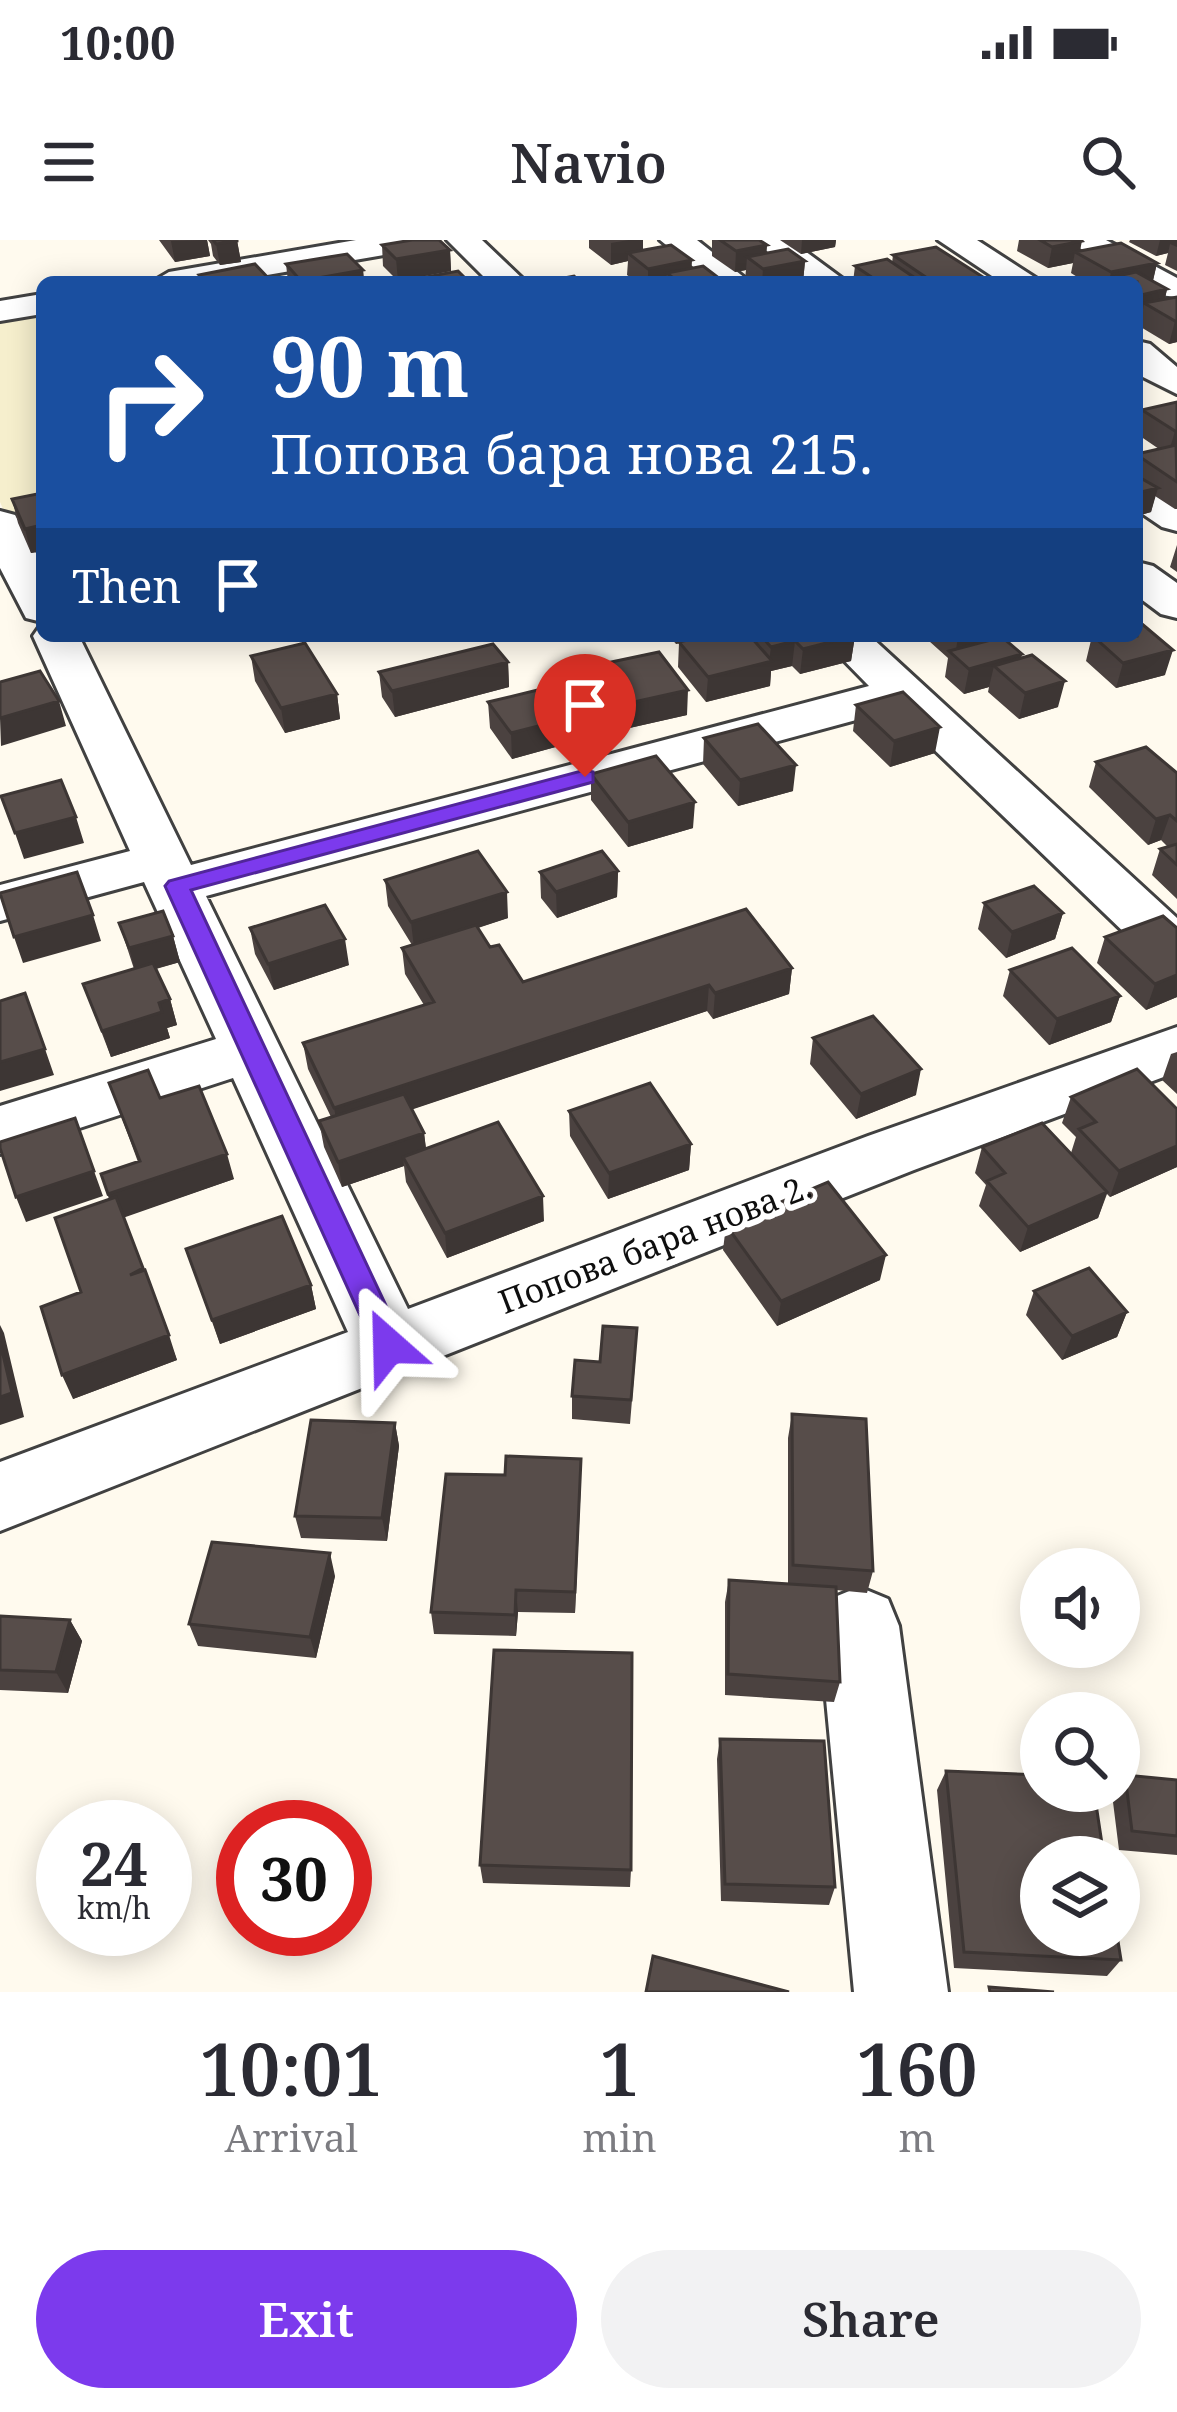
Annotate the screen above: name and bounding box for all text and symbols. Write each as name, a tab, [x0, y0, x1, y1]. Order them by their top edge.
text: 10:00	[60, 12, 175, 73]
text: Navio	[510, 125, 667, 199]
icon: menu	[36, 129, 102, 195]
icon: search	[1075, 129, 1141, 195]
text: 90 m	[270, 307, 470, 422]
icon: right	[72, 324, 228, 480]
text: Попова бара нова 215.	[270, 416, 873, 490]
icon: arrive	[205, 552, 271, 618]
text: Then	[72, 555, 181, 616]
pin	[534, 654, 636, 777]
icon: arrive	[552, 672, 618, 738]
street label: Попова бара нова 2.	[492, 1163, 818, 1324]
position arrow	[326, 1283, 452, 1409]
map controls	[1020, 1548, 1140, 1956]
button: sound	[1020, 1548, 1140, 1668]
button: search	[1020, 1692, 1140, 1812]
speed limit sign: 30	[216, 1800, 372, 1956]
text: 24	[80, 1822, 148, 1904]
button: layers	[1020, 1836, 1140, 1956]
text: km/h	[77, 1887, 151, 1928]
text: 10:01	[199, 2019, 383, 2117]
text: 1	[599, 2019, 640, 2117]
text: 160	[856, 2019, 978, 2117]
text: Arrival	[224, 2110, 358, 2163]
text: min	[582, 2110, 657, 2163]
text: m	[898, 2110, 935, 2163]
button: Exit	[36, 2250, 577, 2388]
button: Share	[601, 2250, 1141, 2388]

